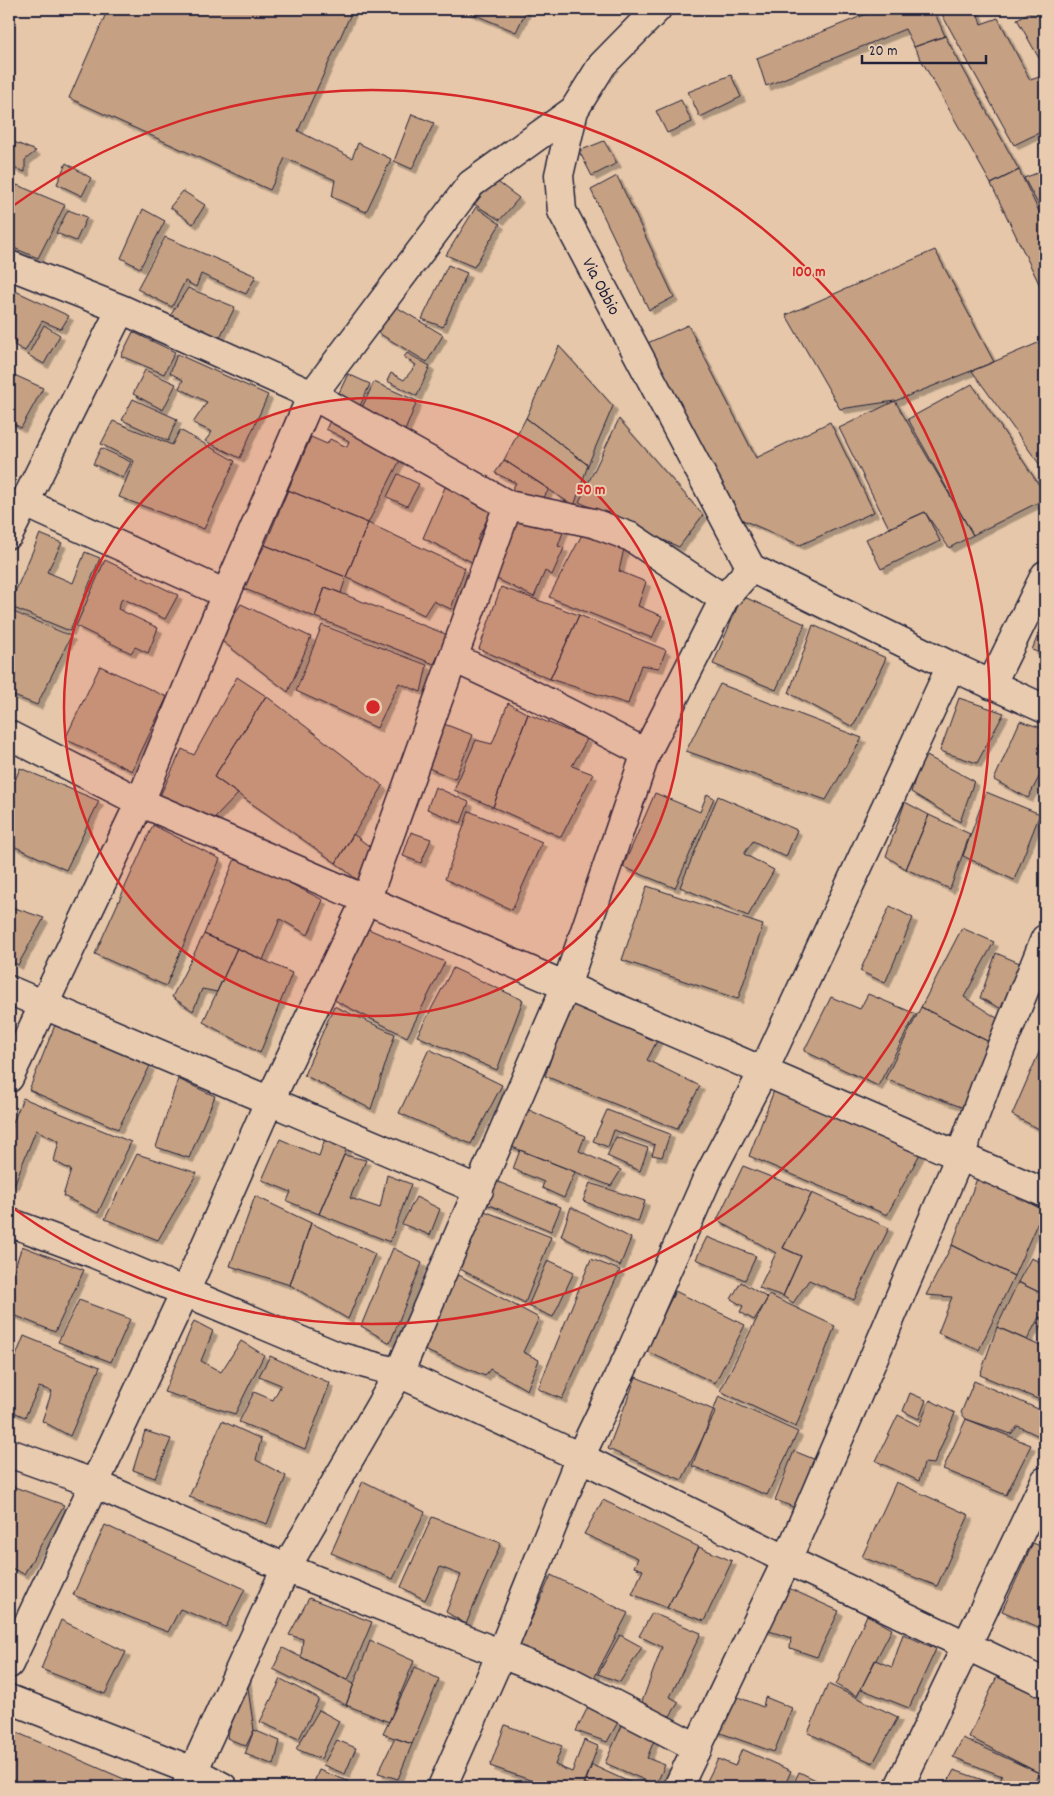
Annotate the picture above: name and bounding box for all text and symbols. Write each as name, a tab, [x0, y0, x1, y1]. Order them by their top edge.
scale bar	[862, 32, 985, 64]
text: 20 m	[869, 41, 897, 63]
street label: Via Obbio	[574, 254, 625, 320]
text: 100 m	[792, 262, 826, 284]
text: 50 m	[577, 480, 605, 502]
centre of rings	[364, 698, 382, 716]

